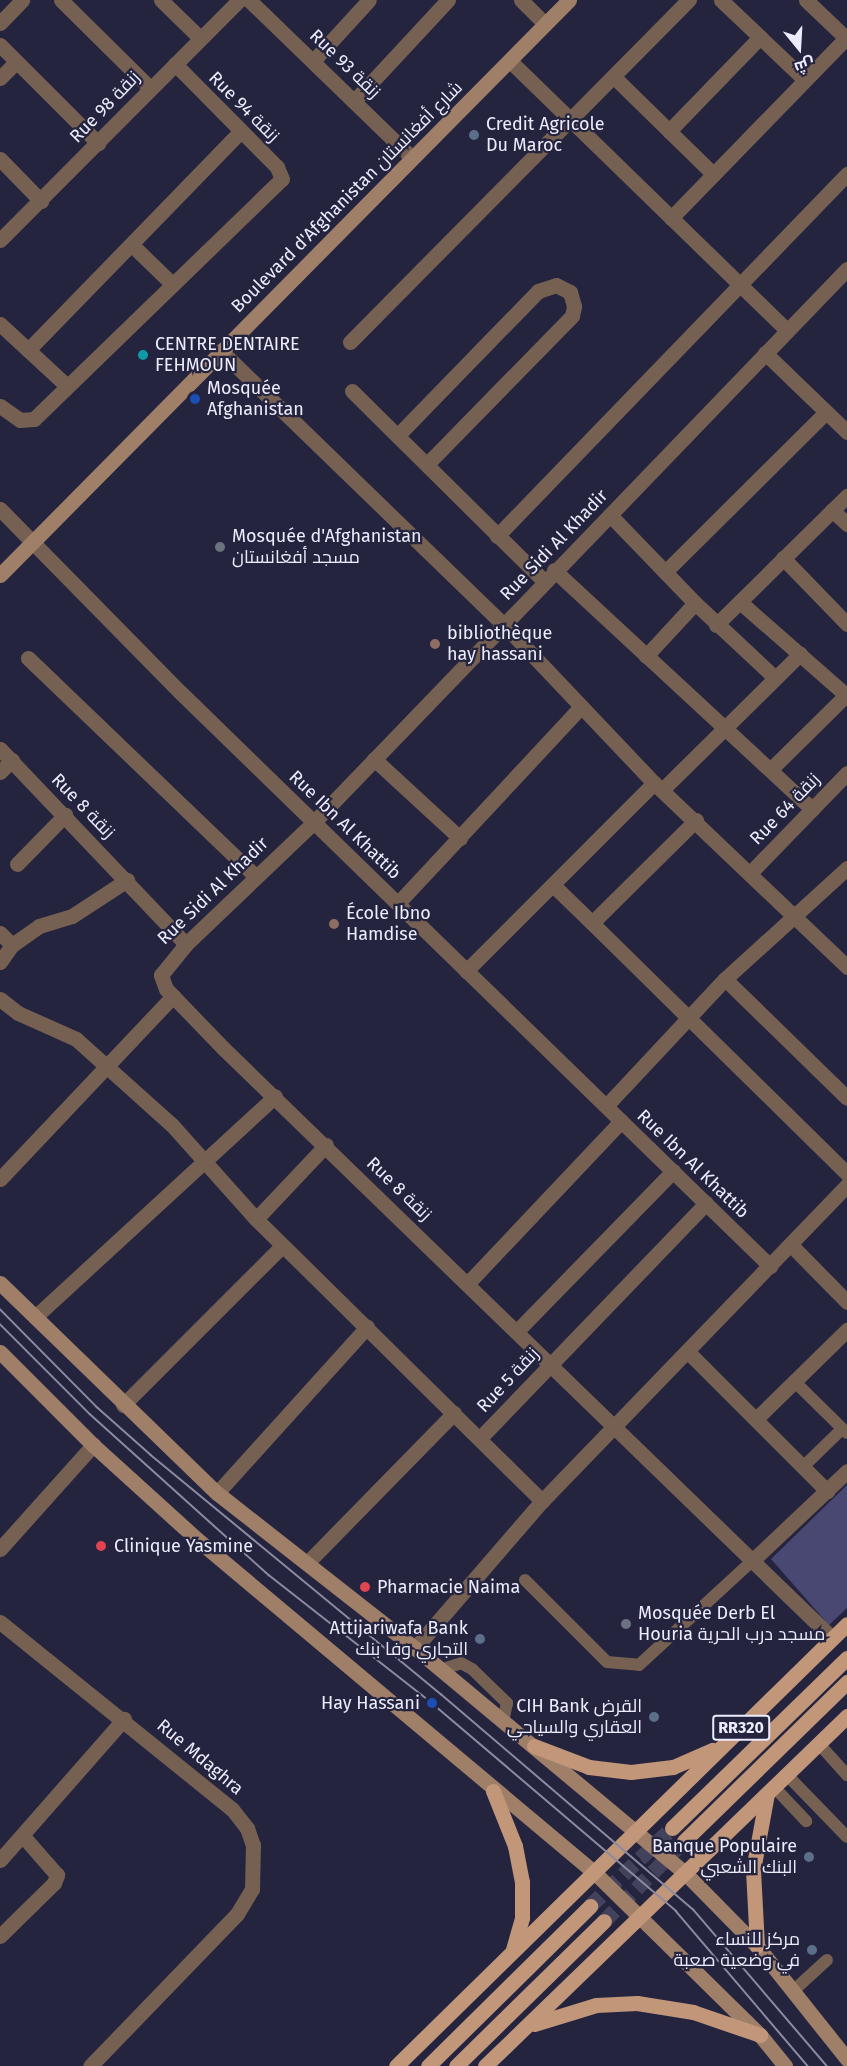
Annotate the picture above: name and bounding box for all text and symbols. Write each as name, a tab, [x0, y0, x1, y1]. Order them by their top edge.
north arrow	[769, 18, 829, 78]
street label: Rue 93 زنقة	[305, 25, 385, 103]
text: ش	[792, 53, 817, 78]
street label: Rue 98 زنقة	[65, 67, 145, 147]
street label: Rue 94 زنقة	[204, 67, 284, 147]
street label: Boulevard d'Afghanistan شارع أفغانستان	[227, 77, 467, 317]
place label: Credit Agricole Du Maroc	[486, 114, 605, 156]
marker: Credit Agricole Du Maroc	[467, 128, 481, 142]
place label: CENTRE DENTAIRE FEHMOUN	[155, 334, 300, 376]
marker: CENTRE DENTAIRE FEHMOUN	[136, 348, 150, 362]
place label: Mosquée Afghanistan	[207, 378, 304, 420]
marker: Mosquée Afghanistan	[188, 392, 202, 406]
street label: Rue Sidi Al Khadir	[496, 485, 612, 605]
place label: Mosquée d'Afghanistan مسجد أفغانستان	[232, 526, 422, 568]
marker: Mosquée d'Afghanistan مسجد أفغانستان	[213, 540, 227, 554]
place label: bibliothèque hay hassani	[447, 623, 552, 666]
marker: bibliothèque hay hassani	[428, 637, 442, 651]
street label: Rue Ibn Al Khattib	[285, 766, 405, 884]
street label: Rue 8 زنقة	[47, 769, 119, 843]
street label: Rue 64 زنقة	[746, 769, 824, 849]
street label: Rue Sidi Al Khadir	[153, 833, 273, 949]
place label: École Ibno Hamdise	[346, 903, 431, 946]
marker: École Ibno Hamdise	[327, 917, 341, 931]
street label: Rue Ibn Al Khattib	[633, 1105, 753, 1223]
street label: Rue 8 زنقة	[362, 1153, 436, 1225]
street label: Rue 5 زنقة	[472, 1343, 544, 1417]
place label: Clinique Yasmine	[114, 1535, 253, 1557]
marker: Clinique Yasmine	[92, 1537, 110, 1555]
place label: Pharmacie Naima	[377, 1576, 520, 1598]
marker: Pharmacie Naima	[358, 1580, 372, 1594]
place label: Mosquée Derb El Houria مسجد درب الحرية	[638, 1603, 825, 1646]
marker: Mosquée Derb El Houria مسجد درب الحرية	[619, 1617, 633, 1631]
place label: Attijariwafa Bank التجاري وفا بنك	[330, 1618, 468, 1660]
marker: Attijariwafa Bank التجاري وفا بنك	[473, 1632, 487, 1646]
place label: Hay Hassani	[321, 1692, 420, 1714]
marker: Hay Hassani	[425, 1696, 439, 1710]
place label: CIH Bank القرض العقاري والسياحي	[507, 1696, 642, 1738]
marker: CIH Bank القرض العقاري والسياحي	[647, 1710, 661, 1724]
street label: Rue Mdaghra	[152, 1715, 248, 1799]
road number: RR320	[711, 1715, 771, 1741]
place label: Banque Populaire البنك الشعبي	[652, 1836, 797, 1878]
marker: Banque Populaire البنك الشعبي	[802, 1850, 816, 1864]
place label: مركز للنساء في وضعية صعبة	[674, 1929, 800, 1972]
marker: مركز للنساء في وضعية صعبة	[805, 1943, 819, 1957]

